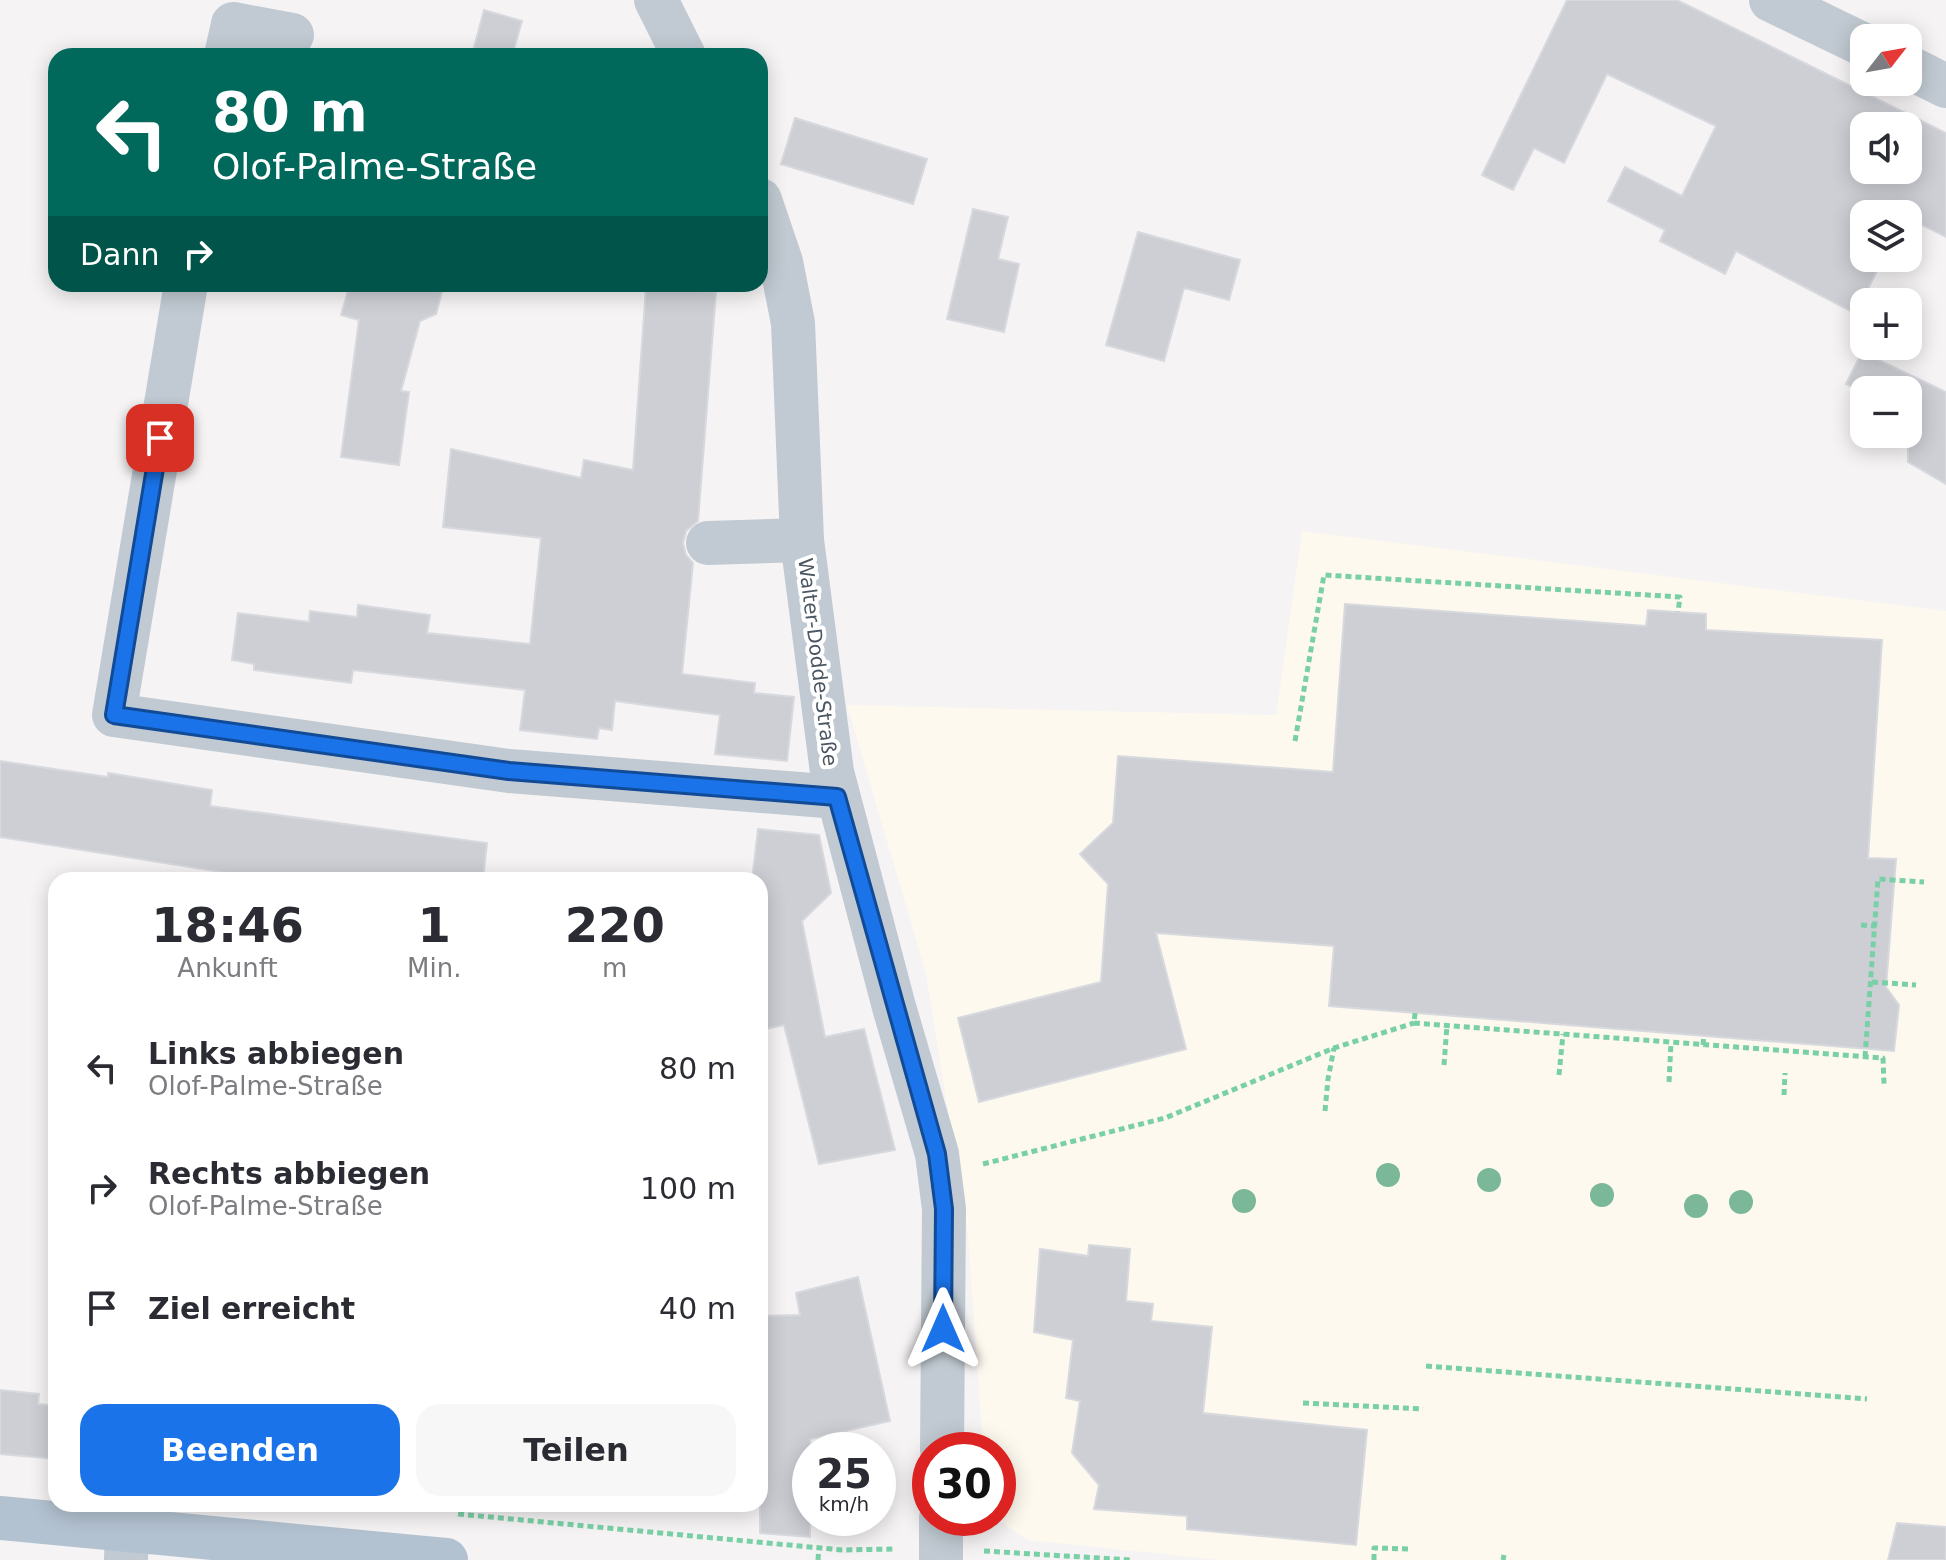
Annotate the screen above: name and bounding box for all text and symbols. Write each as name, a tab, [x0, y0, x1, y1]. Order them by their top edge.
north arrow	[1850, 24, 1922, 96]
map controls	[1850, 24, 1922, 448]
text: 80 m	[212, 79, 368, 144]
icon: left	[80, 80, 184, 184]
button: sound	[1850, 112, 1922, 184]
text: Olof-Palme-Straße	[212, 146, 537, 187]
button: layers	[1850, 200, 1922, 272]
icon: right	[176, 232, 220, 276]
text: Dann	[80, 237, 160, 272]
button: +	[1850, 288, 1922, 360]
button: −	[1850, 376, 1922, 448]
pin	[126, 404, 194, 472]
icon: arrive	[138, 416, 182, 460]
street label: Walter-Dodde-Straße	[793, 557, 843, 767]
text: 18:46	[151, 897, 304, 953]
text: 1	[418, 897, 451, 953]
text: 220	[565, 897, 665, 953]
text: Ankunft	[177, 953, 278, 983]
text: Min.	[407, 953, 461, 983]
text: m	[602, 953, 627, 983]
text: Links abbiegen	[148, 1036, 404, 1071]
icon: left	[80, 1046, 124, 1090]
text: 80 m	[659, 1051, 736, 1086]
text: Olof-Palme-Straße	[148, 1071, 383, 1101]
text: Rechts abbiegen	[148, 1156, 430, 1191]
icon: right	[80, 1166, 124, 1210]
text: 100 m	[640, 1171, 736, 1206]
text: Olof-Palme-Straße	[148, 1191, 383, 1221]
icon: arrive	[80, 1286, 124, 1330]
position arrow	[901, 1287, 985, 1371]
text: Ziel erreicht	[148, 1291, 355, 1326]
text: 40 m	[659, 1291, 736, 1326]
button: Beenden	[80, 1404, 400, 1496]
button: Teilen	[416, 1404, 736, 1496]
speed limit sign: 30	[912, 1432, 1016, 1536]
text: 25	[816, 1451, 872, 1497]
text: km/h	[819, 1492, 869, 1516]

